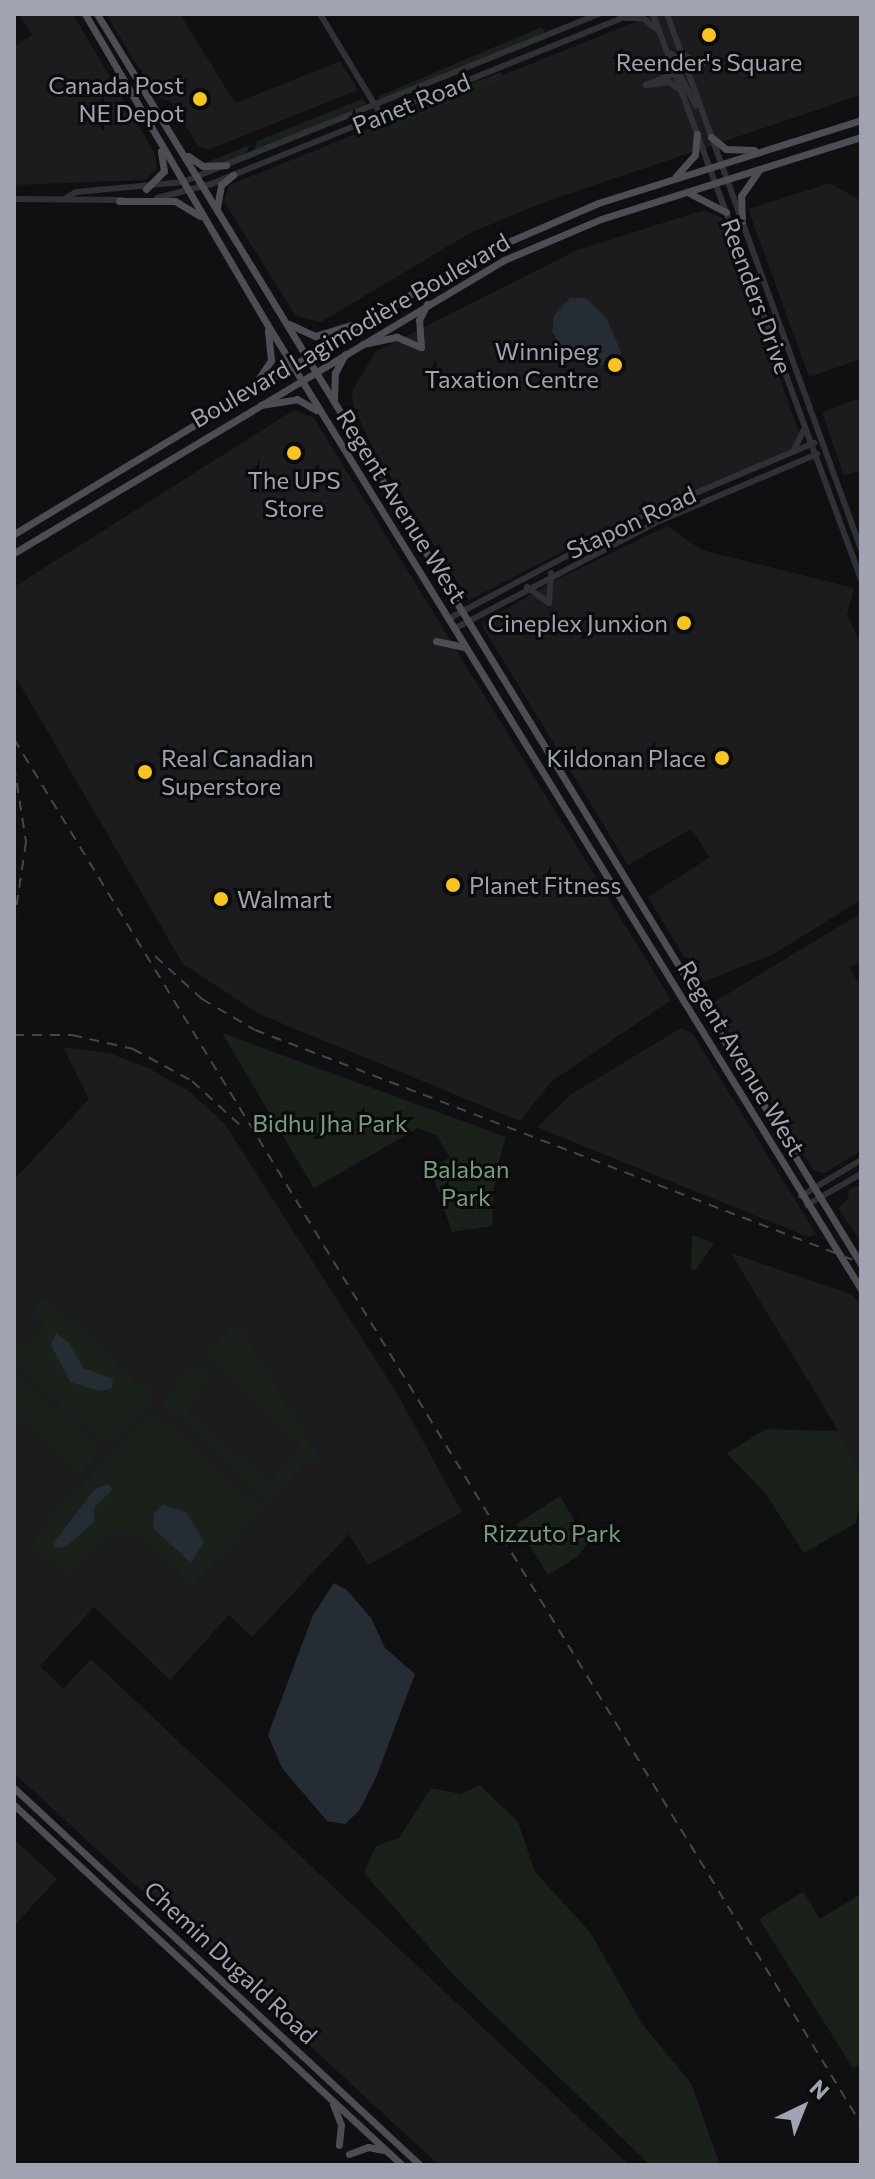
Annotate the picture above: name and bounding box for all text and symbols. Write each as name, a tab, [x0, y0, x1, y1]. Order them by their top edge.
marker: Reender's Square	[700, 26, 718, 44]
place label: Reender's Square	[616, 48, 802, 76]
street label: Panet Road	[348, 66, 474, 140]
place label: Canada Post NE Depot	[48, 71, 184, 127]
marker: Canada Post NE Depot	[191, 90, 209, 108]
street label: Reenders Drive	[715, 214, 799, 378]
street label: Boulevard Lagimodière Boulevard	[186, 227, 514, 433]
place label: Winnipeg Taxation Centre	[425, 337, 599, 393]
marker: Winnipeg Taxation Centre	[606, 356, 624, 374]
street label: Regent Avenue West	[331, 404, 473, 608]
marker: The UPS Store	[285, 444, 303, 462]
place label: The UPS Store	[247, 466, 341, 522]
street label: Stapon Road	[562, 480, 700, 564]
place label: Cineplex Junxion	[487, 609, 668, 637]
marker: Cineplex Junxion	[675, 614, 693, 632]
place label: Real Canadian Superstore	[161, 744, 314, 800]
place label: Kildonan Place	[547, 744, 706, 772]
marker: Kildonan Place	[713, 749, 731, 767]
marker: Real Canadian Superstore	[136, 763, 154, 781]
place label: Planet Fitness	[469, 871, 621, 899]
marker: Planet Fitness	[444, 876, 462, 894]
place label: Walmart	[237, 885, 332, 913]
marker: Walmart	[212, 890, 230, 908]
street label: Regent Avenue West	[672, 955, 812, 1161]
park label: Bidhu Jha Park	[252, 1109, 408, 1137]
park label: Balaban Park	[422, 1155, 510, 1211]
park label: Rizzuto Park	[483, 1519, 621, 1547]
street label: Chemin Dugald Road	[139, 1875, 323, 2049]
north arrow	[763, 2067, 843, 2147]
text: N	[804, 2074, 835, 2105]

